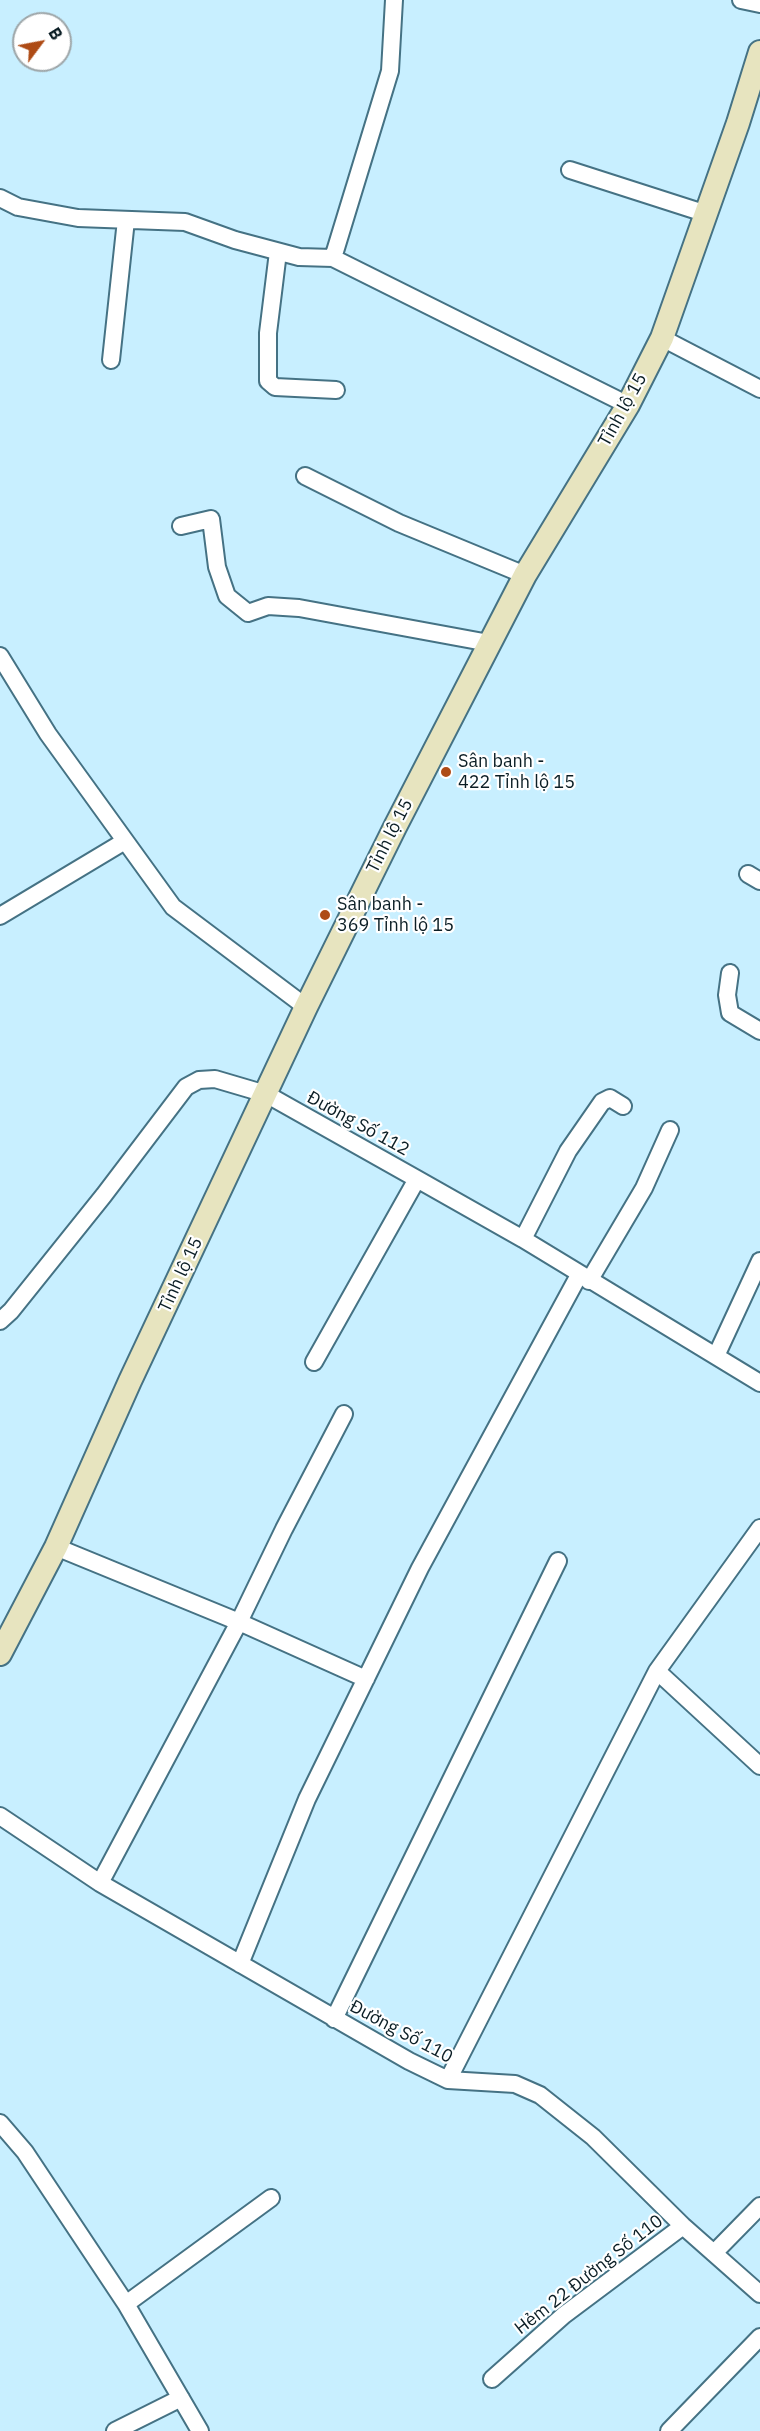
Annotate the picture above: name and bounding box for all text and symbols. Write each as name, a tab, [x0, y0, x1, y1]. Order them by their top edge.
north arrow	[12, 12, 72, 72]
text: B	[44, 24, 67, 43]
street label: Tỉnh lộ 15	[594, 370, 652, 450]
place label: Sân banh - 422 Tỉnh lộ 15	[458, 751, 575, 794]
marker: Sân banh - 422 Tỉnh lộ 15	[439, 765, 453, 779]
street label: Tỉnh lộ 15	[362, 795, 418, 877]
place label: Sân banh - 369 Tỉnh lộ 15	[337, 894, 454, 936]
marker: Sân banh - 369 Tỉnh lộ 15	[318, 908, 332, 922]
street label: Đường Số 112	[303, 1087, 413, 1161]
street label: Tỉnh lộ 15	[154, 1234, 208, 1316]
street label: Đường Số 110	[346, 1996, 456, 2068]
street label: Hẻm 22 Đường Số 110	[511, 2210, 667, 2340]

